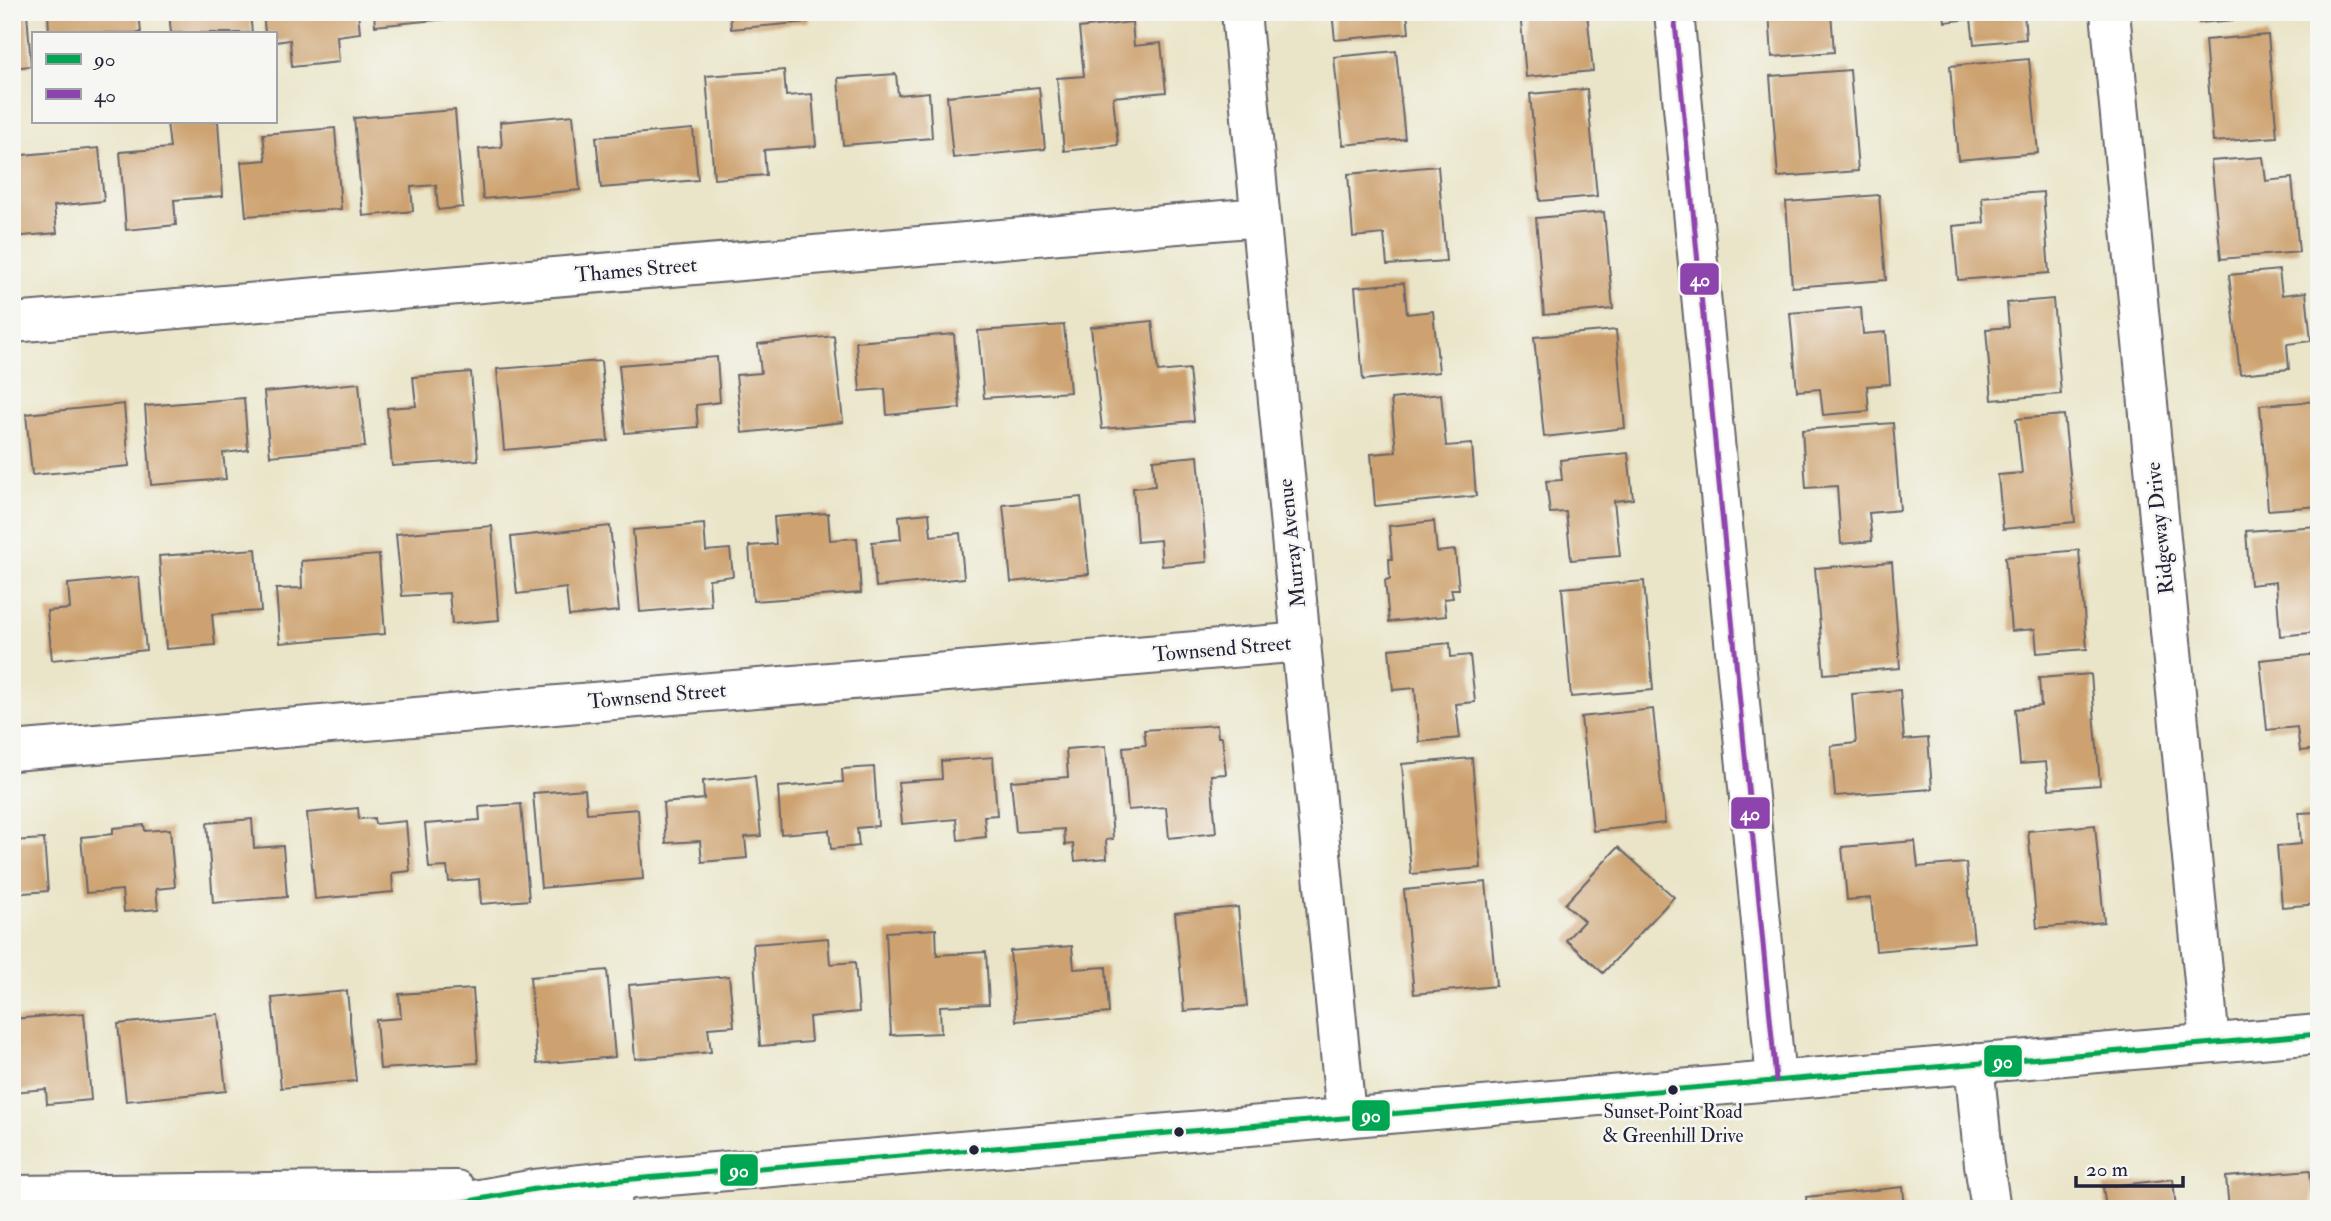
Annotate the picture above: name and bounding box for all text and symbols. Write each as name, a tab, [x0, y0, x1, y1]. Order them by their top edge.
legend	[32, 32, 276, 122]
text: 90	[92, 46, 116, 73]
text: 40	[94, 82, 116, 109]
street label: Thames Street	[574, 251, 698, 289]
line badge: 40	[1679, 262, 1720, 296]
text: 40	[1689, 268, 1710, 292]
street label: Ridgeway Drive	[2140, 460, 2180, 596]
street label: Murray Avenue	[1272, 477, 1312, 609]
street label: Townsend Street	[1152, 629, 1292, 668]
street label: Townsend Street	[587, 676, 727, 715]
line badge: 40	[1730, 796, 1771, 830]
text: 40	[1739, 802, 1760, 826]
line badge: 90	[1983, 1044, 2023, 1078]
text: 90	[1991, 1050, 2013, 1074]
marker: Sunset Point Road & Greenhill Drive	[1666, 1083, 1680, 1097]
line badge: 90	[1351, 1099, 1391, 1132]
place label: Sunset Point Road & Greenhill Drive	[1603, 1100, 1743, 1148]
text: 90	[1359, 1104, 1381, 1128]
unlabelled marker	[1172, 1125, 1186, 1139]
unlabelled marker	[967, 1143, 981, 1157]
scale bar	[2076, 1144, 2182, 1188]
line badge: 90	[719, 1153, 759, 1187]
text: 20 m	[2086, 1156, 2128, 1183]
text: 90	[727, 1159, 749, 1183]

